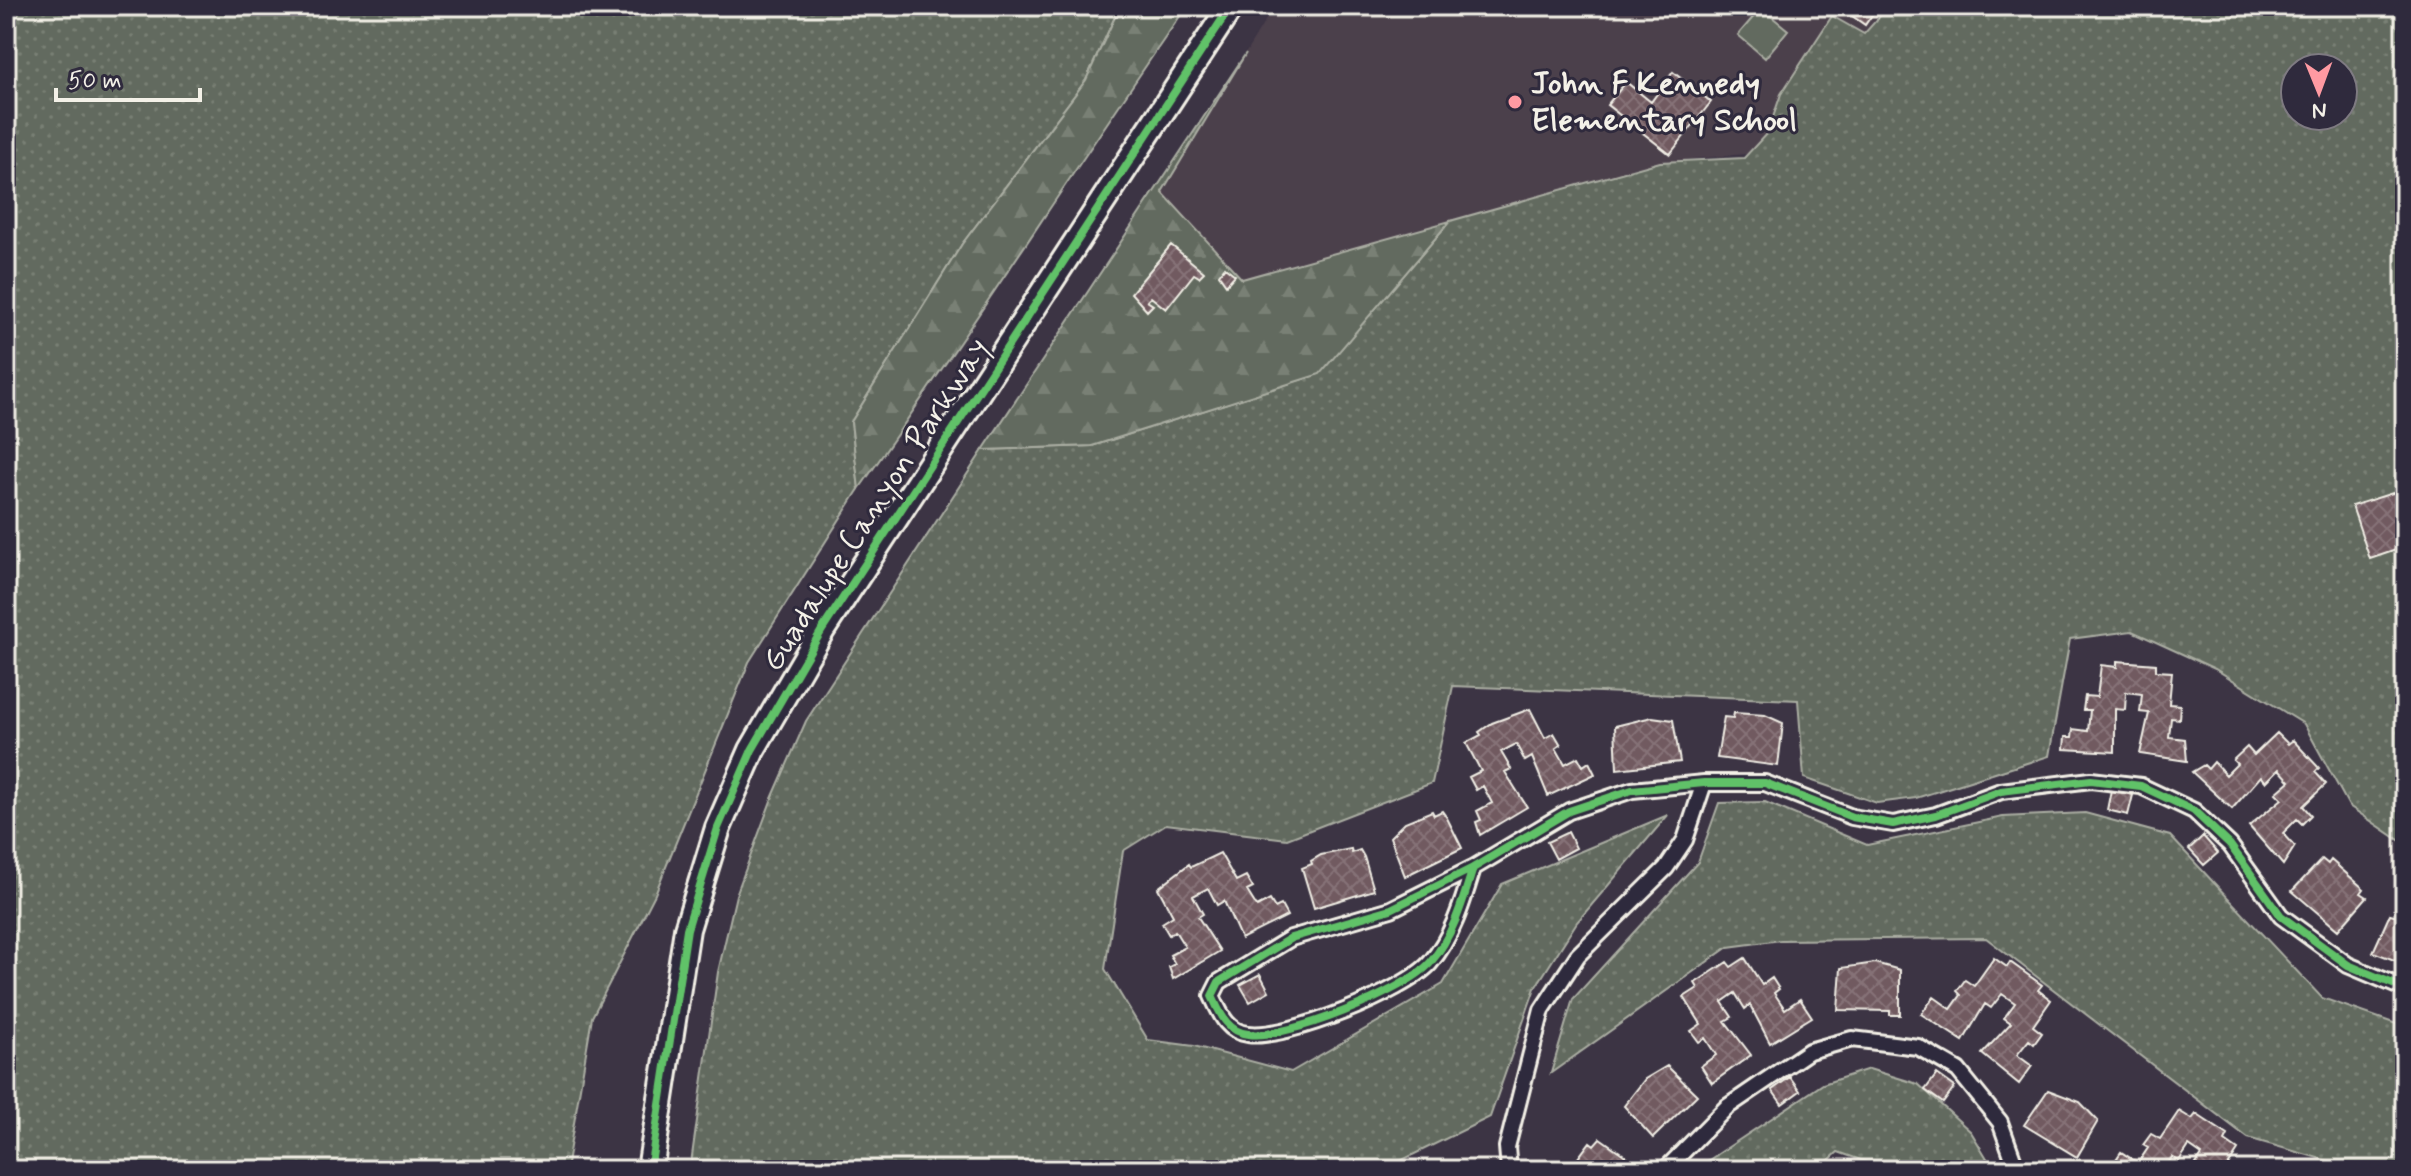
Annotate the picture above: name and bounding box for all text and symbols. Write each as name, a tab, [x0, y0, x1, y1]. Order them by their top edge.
scale bar	[56, 52, 200, 102]
north arrow	[2279, 52, 2359, 132]
place label: John F Kennedy Elementary School	[1531, 63, 1797, 142]
text: 50 m	[68, 66, 122, 97]
marker: John F Kennedy Elementary School	[1506, 93, 1524, 111]
text: N	[2312, 96, 2327, 124]
street label: Guadalupe Canyon Parkway	[752, 330, 1000, 680]

